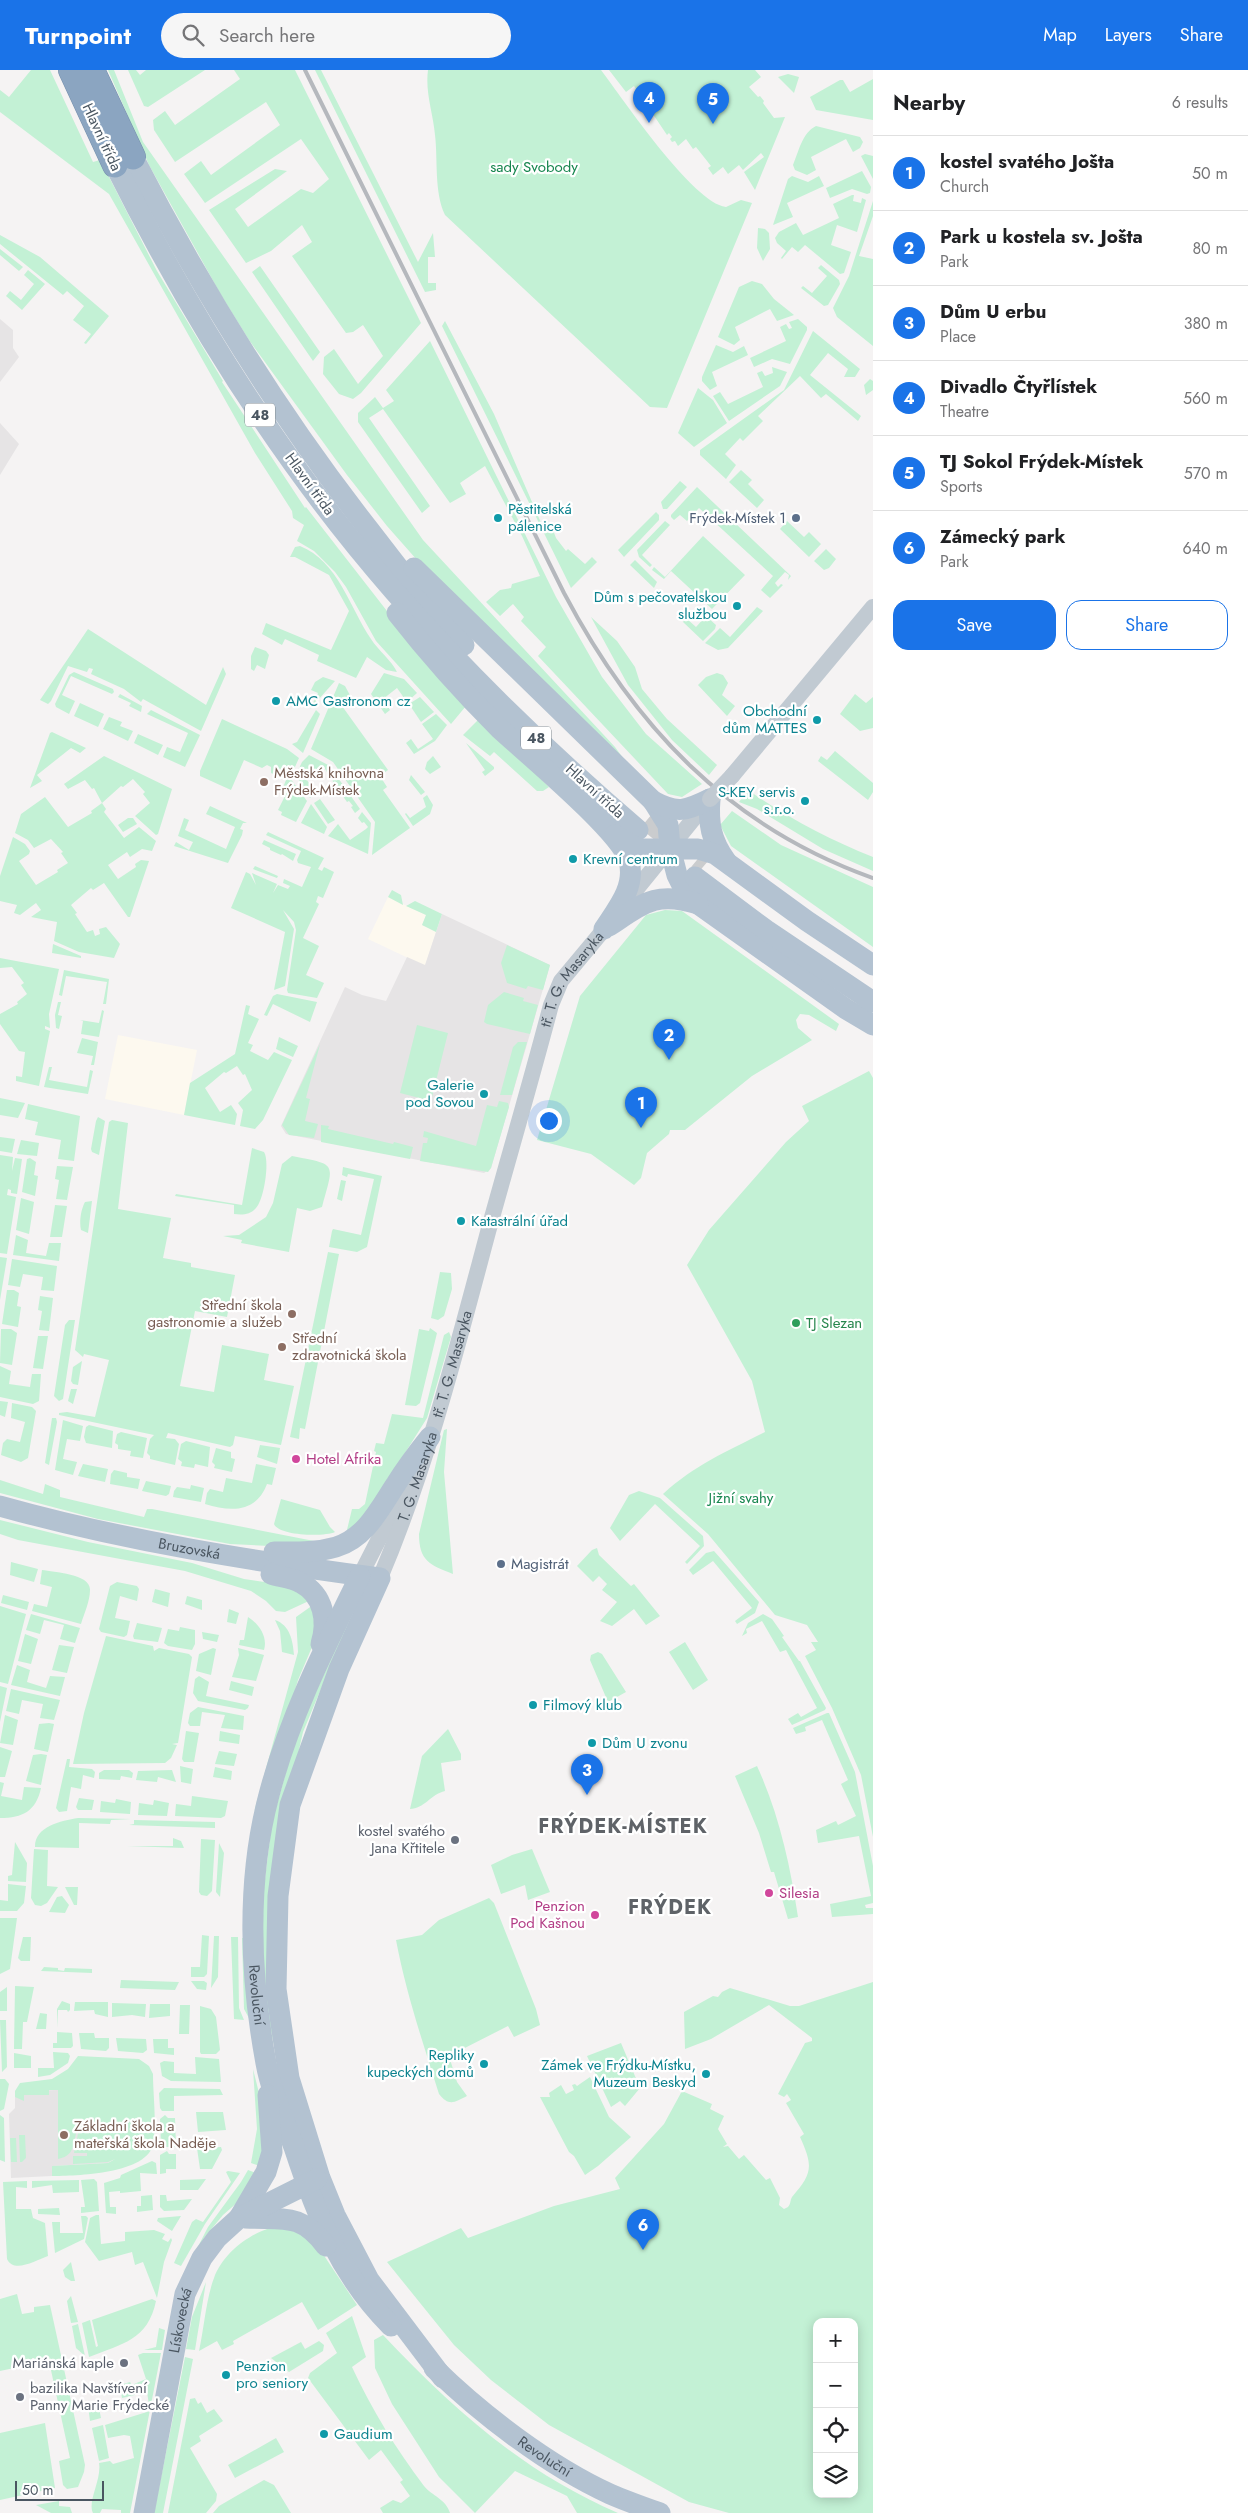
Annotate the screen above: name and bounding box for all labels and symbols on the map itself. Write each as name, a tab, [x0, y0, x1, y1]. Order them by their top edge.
pin: 4	[633, 82, 665, 123]
pin: 5	[697, 83, 729, 124]
street label: Hlavní třída	[77, 99, 127, 175]
park label: sady Svobody	[490, 156, 578, 178]
road number: 48	[245, 404, 275, 426]
street label: Hlavní třída	[280, 448, 340, 520]
place label: Pěstitelská pálenice	[508, 498, 572, 537]
place label: Frýdek-Místek 1	[689, 507, 786, 529]
marker: Pěstitelská pálenice	[492, 512, 504, 524]
marker: Frýdek-Místek 1	[790, 512, 802, 524]
place label: Dům s pečovatelskou službou	[594, 586, 727, 625]
marker: Dům s pečovatelskou službou	[731, 600, 743, 612]
place label: AMC Gastronom cz	[286, 690, 411, 712]
marker: AMC Gastronom cz	[270, 695, 282, 707]
place label: Obchodní dům MATTES	[723, 700, 808, 739]
marker: Obchodní dům MATTES	[811, 714, 823, 726]
road number: 48	[521, 726, 551, 750]
street label: Hlavní třída	[561, 759, 629, 823]
place label: Městská knihovna Frýdek-Místek	[274, 762, 384, 801]
marker: Městská knihovna Frýdek-Místek	[258, 776, 270, 788]
place label: S-KEY servis s.r.o.	[718, 781, 795, 820]
marker: S-KEY servis s.r.o.	[799, 795, 811, 807]
place label: Krevní centrum	[583, 848, 678, 870]
marker: Krevní centrum	[567, 853, 579, 865]
street label: tř. T. G. Masaryka	[535, 926, 609, 1030]
pin: 2	[653, 1019, 685, 1060]
place label: Galerie pod Sovou	[406, 1074, 474, 1113]
pin: 1	[625, 1087, 657, 1128]
marker: Galerie pod Sovou	[478, 1088, 490, 1100]
your location	[536, 1108, 562, 1134]
place label: Katastrální úřad	[471, 1210, 568, 1232]
marker: Katastrální úřad	[455, 1215, 467, 1227]
place label: Střední škola gastronomie a služeb	[148, 1294, 282, 1333]
marker: Střední škola gastronomie a služeb	[286, 1308, 298, 1320]
street label: tř. T. G. Masaryka	[426, 1308, 478, 1420]
place label: TJ Slezan	[806, 1312, 862, 1334]
marker: TJ Slezan	[790, 1317, 802, 1329]
place label: Střední zdravotnická škola	[292, 1327, 407, 1366]
marker: Střední zdravotnická škola	[276, 1341, 288, 1353]
street label: T. G. Masaryka	[392, 1429, 443, 1525]
place label: Hotel Afrika	[306, 1448, 381, 1470]
marker: Hotel Afrika	[290, 1453, 302, 1465]
park label: Jižní svahy	[707, 1487, 774, 1509]
street label: Bruzovská	[156, 1532, 222, 1565]
place label: Magistrát	[511, 1553, 569, 1575]
marker: Magistrát	[495, 1558, 507, 1570]
place label: Filmový klub	[543, 1694, 623, 1716]
marker: Filmový klub	[527, 1699, 539, 1711]
place label: Dům U zvonu	[602, 1732, 688, 1754]
marker: Dům U zvonu	[586, 1737, 598, 1749]
pin: 3	[571, 1754, 603, 1795]
district label: FRÝDEK-MÍSTEK	[538, 1811, 708, 1841]
place label: kostel svatého Jana Křtitele	[358, 1820, 445, 1859]
marker: kostel svatého Jana Křtitele	[449, 1834, 461, 1846]
place label: Silesia	[779, 1882, 819, 1904]
marker: Silesia	[763, 1887, 775, 1899]
district label: FRÝDEK	[628, 1893, 712, 1922]
place label: Penzion Pod Kašnou	[510, 1895, 585, 1934]
marker: Penzion Pod Kašnou	[589, 1909, 601, 1921]
street label: Revoluční	[243, 1964, 271, 2028]
place label: Repliky kupeckých domů	[367, 2044, 474, 2083]
place label: Zámek ve Frýdku-Místku, Muzeum Beskyd	[541, 2054, 696, 2093]
marker: Repliky kupeckých domů	[478, 2058, 490, 2070]
marker: Zámek ve Frýdku-Místku, Muzeum Beskyd	[700, 2068, 712, 2080]
place label: Základní škola a mateřská škola Naděje	[74, 2115, 216, 2154]
marker: Základní škola a mateřská škola Naděje	[58, 2129, 70, 2141]
pin: 6	[627, 2209, 659, 2250]
street label: Lískovecká	[163, 2284, 198, 2355]
place label: Mariánská kaple	[12, 2352, 114, 2374]
place label: Penzion pro seniory	[236, 2355, 308, 2394]
marker: Mariánská kaple	[118, 2357, 130, 2369]
marker: Penzion pro seniory	[220, 2369, 232, 2381]
place label: bazilika Navštívení Panny Marie Frýdecké	[30, 2377, 170, 2416]
marker: bazilika Navštívení Panny Marie Frýdecké	[14, 2391, 26, 2403]
place label: Gaudium	[334, 2423, 393, 2445]
marker: Gaudium	[318, 2428, 330, 2440]
street label: Revoluční	[513, 2431, 577, 2483]
scale bar	[15, 2478, 104, 2501]

